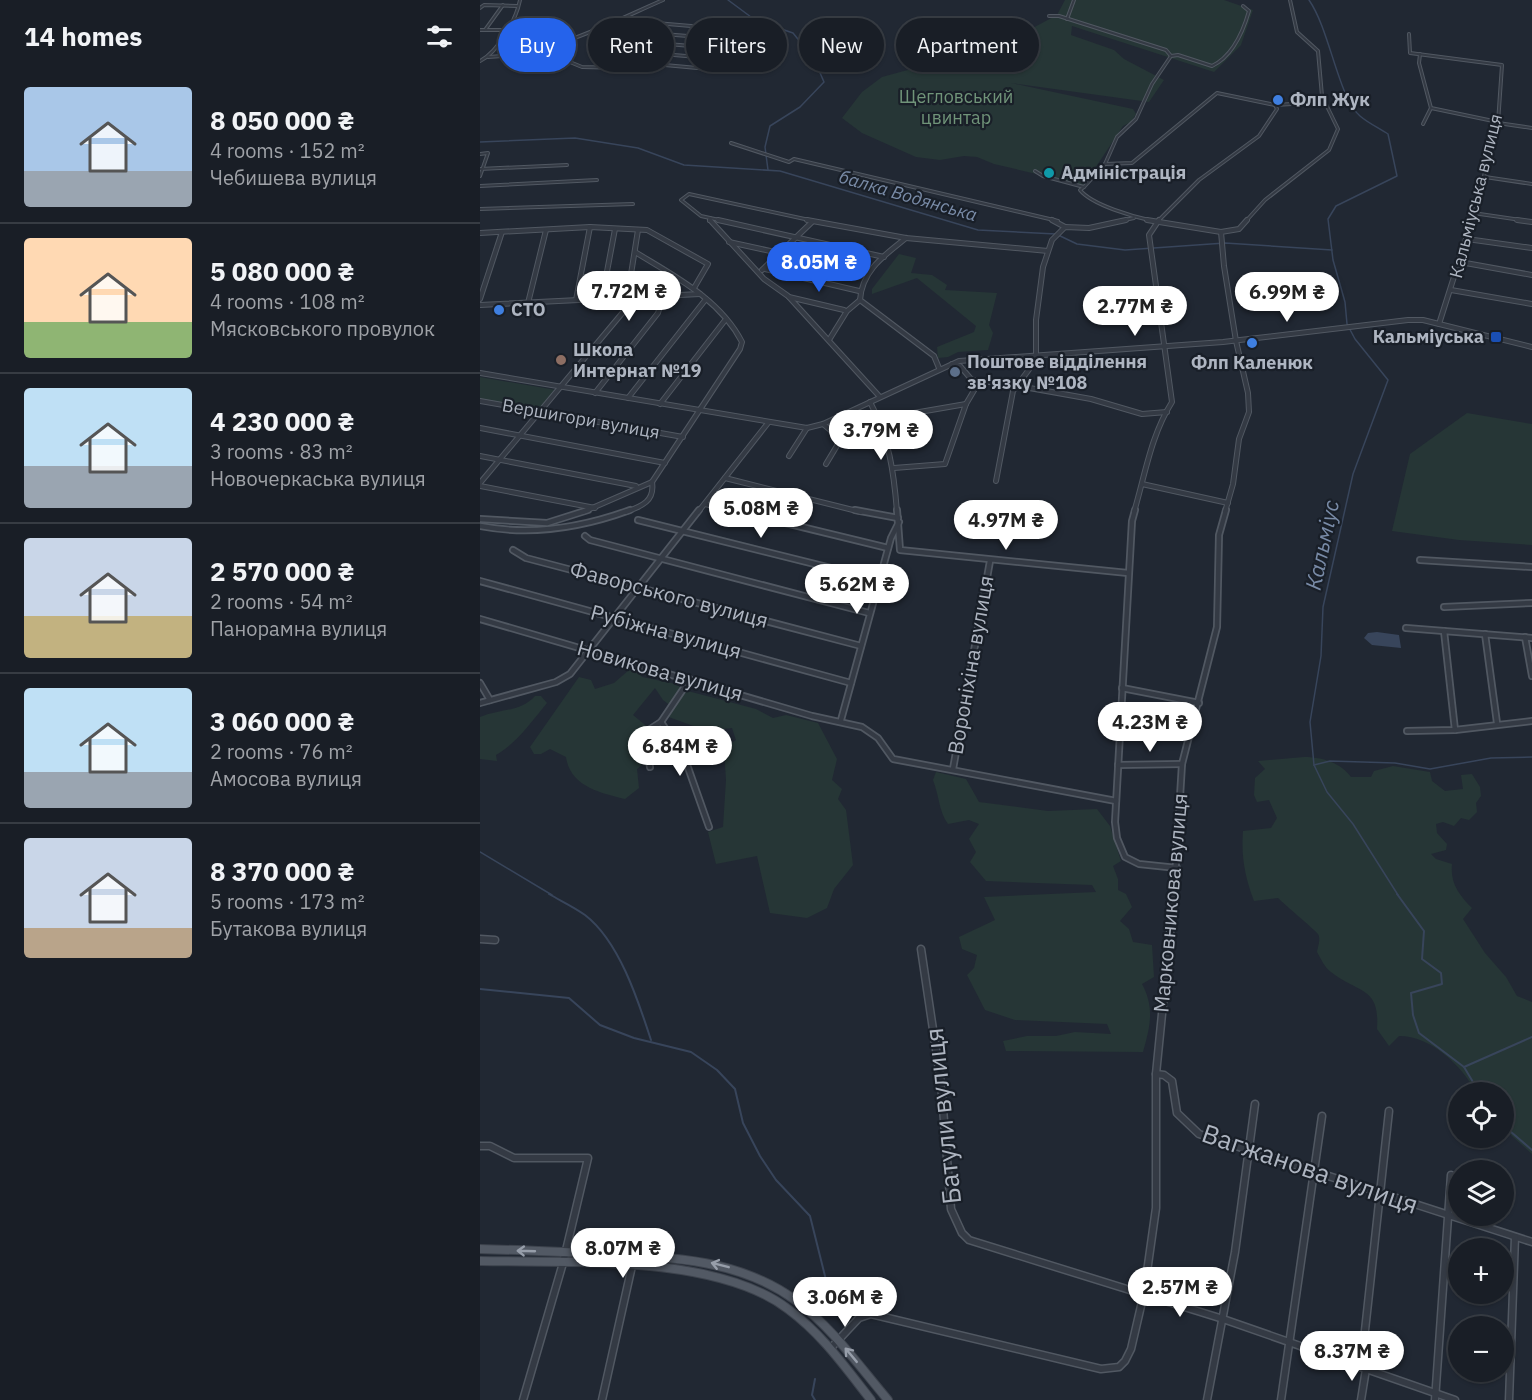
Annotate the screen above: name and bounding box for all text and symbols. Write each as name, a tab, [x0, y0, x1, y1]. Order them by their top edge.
chip: Buy	[498, 18, 576, 72]
chip: Rent	[588, 18, 674, 72]
chip: Filters	[686, 18, 787, 72]
chip: New	[799, 18, 884, 72]
chip: Apartment	[896, 18, 1039, 72]
text: 14 homes	[24, 19, 142, 53]
icon: filters	[423, 20, 456, 53]
park label: Щегловський цвинтар	[899, 85, 1013, 129]
place label: Флп Жук	[1290, 88, 1370, 111]
marker: Флп Жук	[1271, 93, 1285, 107]
text: 8 050 000 ₴	[210, 103, 354, 137]
icon: home	[72, 111, 144, 183]
street label: Кальміуська вулиця	[1444, 111, 1507, 280]
text: 4 rooms · 152 m²	[210, 137, 365, 164]
place label: Адміністрація	[1061, 161, 1186, 184]
text: Чебишева вулиця	[210, 164, 377, 191]
water label: балка Водянська	[836, 165, 980, 226]
marker: Адміністрація	[1042, 166, 1056, 180]
pin: 8.05M ₴	[764, 242, 874, 293]
text: 8.05M ₴	[781, 248, 857, 275]
text: 5 080 000 ₴	[210, 254, 354, 288]
icon: home	[72, 262, 144, 334]
pin: 7.72M ₴	[574, 271, 684, 322]
pin: 6.99M ₴	[1232, 272, 1342, 323]
text: 7.72M ₴	[591, 277, 667, 304]
text: 6.99M ₴	[1249, 278, 1325, 305]
pin: 2.77M ₴	[1080, 286, 1190, 337]
text: 4 rooms · 108 m²	[210, 288, 365, 315]
text: 2.77M ₴	[1097, 292, 1173, 319]
place label: СТО	[511, 298, 546, 321]
marker: СТО	[492, 303, 506, 317]
text: Мясковського провулок	[210, 315, 435, 342]
place label: Кальміуська	[1373, 325, 1484, 348]
marker: Кальміуська	[1489, 330, 1503, 344]
marker: Флп Каленюк	[1245, 336, 1259, 350]
place label: Школа Интернат №19	[573, 338, 702, 382]
place label: Поштове відділення зв'язку №108	[967, 350, 1147, 394]
place label: Флп Каленюк	[1191, 351, 1313, 374]
marker: Школа Интернат №19	[554, 353, 568, 367]
marker: Поштове відділення зв'язку №108	[948, 365, 962, 379]
street label: Вершигори вулиця	[500, 393, 662, 444]
text: 4 230 000 ₴	[210, 404, 354, 438]
pin: 3.79M ₴	[826, 410, 936, 461]
icon: home	[72, 412, 144, 484]
text: 3.79M ₴	[843, 416, 919, 443]
text: 3 rooms · 83 m²	[210, 438, 353, 465]
text: Новочеркаська вулиця	[210, 465, 426, 492]
pin: 5.08M ₴	[706, 488, 816, 539]
text: 5.08M ₴	[723, 494, 799, 521]
water label: Кальміус	[1298, 497, 1345, 593]
pin: 4.97M ₴	[951, 500, 1061, 551]
text: 4.97M ₴	[968, 506, 1044, 533]
text: 2 570 000 ₴	[210, 554, 354, 588]
street label: Фаворського вулиця	[567, 554, 772, 634]
icon: home	[72, 562, 144, 634]
pin: 5.62M ₴	[802, 564, 912, 615]
text: 5.62M ₴	[819, 570, 895, 597]
street label: Вороніхіна вулиця	[940, 573, 1000, 756]
text: 2 rooms · 54 m²	[210, 588, 353, 615]
street label: Рубіжна вулиця	[588, 597, 745, 665]
text: Панорамна вулиця	[210, 615, 387, 642]
street label: Новикова вулиця	[574, 633, 746, 707]
pin: 4.23M ₴	[1095, 702, 1205, 753]
text: 3 060 000 ₴	[210, 704, 354, 738]
text: 4.23M ₴	[1112, 708, 1188, 735]
icon: home	[72, 712, 144, 784]
pin: 6.84M ₴	[625, 726, 735, 777]
text: 6.84M ₴	[642, 732, 718, 759]
text: 2 rooms · 76 m²	[210, 738, 353, 765]
text: Амосова вулиця	[210, 765, 362, 792]
street label: Марковникова вулиця	[1146, 792, 1194, 1014]
text: 8 370 000 ₴	[210, 854, 354, 888]
icon: home	[72, 862, 144, 934]
text: 5 rooms · 173 m²	[210, 888, 365, 915]
text: Бутакова вулиця	[210, 915, 367, 942]
street label: Батули вулиця	[916, 1026, 968, 1206]
map controls	[1448, 1082, 1514, 1382]
button: locate	[1448, 1082, 1514, 1148]
street label: Вагжанова вулиця	[1198, 1115, 1423, 1221]
button: layers	[1448, 1160, 1514, 1226]
pin: 8.07M ₴	[568, 1228, 678, 1279]
text: 8.07M ₴	[585, 1234, 661, 1261]
button: +	[1448, 1238, 1514, 1304]
one-way arrow	[517, 1245, 537, 1256]
one-way arrow	[711, 1258, 730, 1270]
pin: 2.57M ₴	[1125, 1267, 1235, 1318]
text: 2.57M ₴	[1142, 1273, 1218, 1300]
pin: 3.06M ₴	[790, 1277, 900, 1328]
text: 3.06M ₴	[807, 1283, 883, 1310]
button: −	[1448, 1316, 1514, 1382]
pin: 8.37M ₴	[1297, 1331, 1407, 1382]
text: 8.37M ₴	[1314, 1337, 1390, 1364]
one-way arrow	[844, 1347, 857, 1363]

